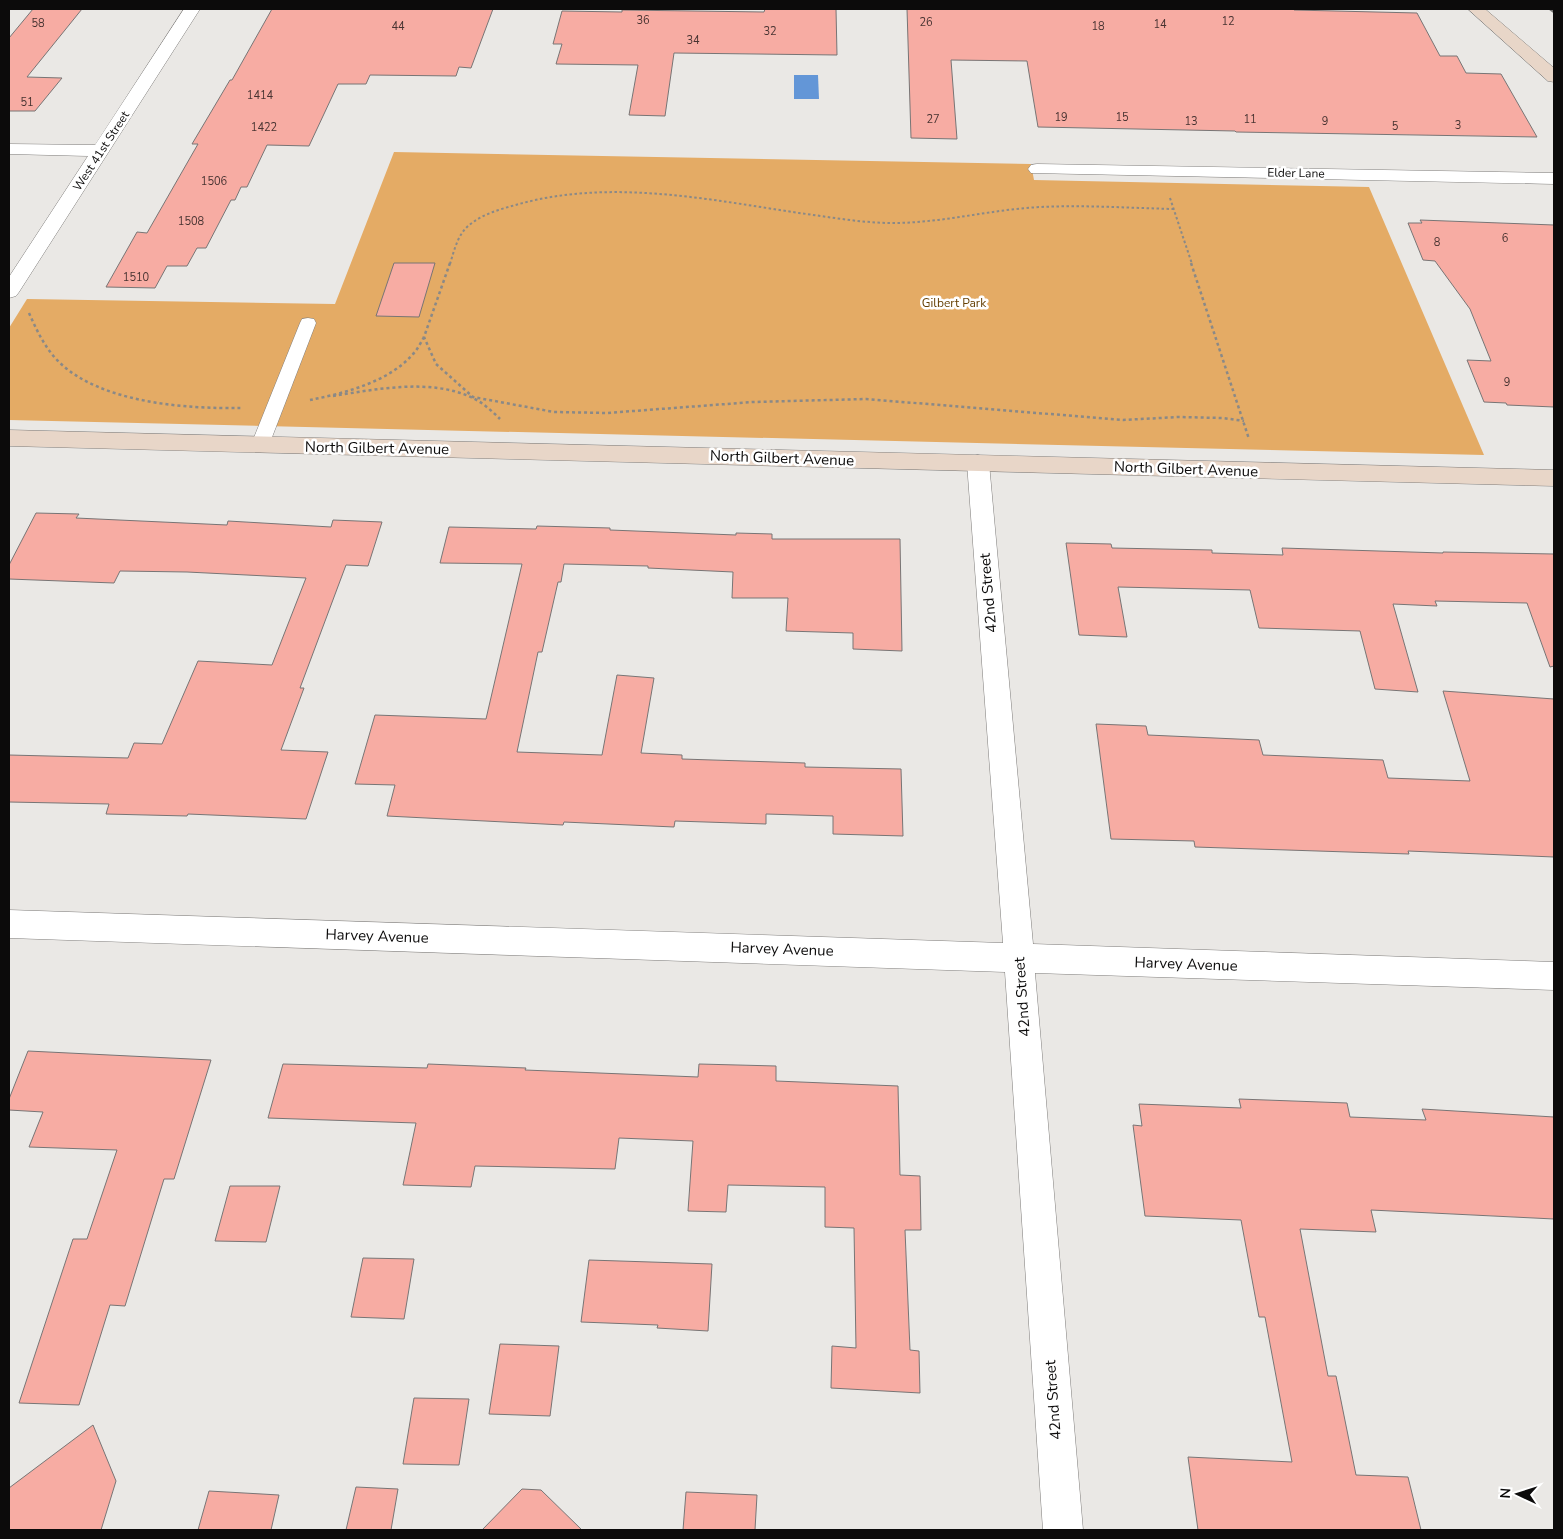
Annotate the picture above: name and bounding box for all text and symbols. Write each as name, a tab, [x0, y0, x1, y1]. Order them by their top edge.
house number: 36	[636, 13, 650, 28]
house number: 12	[1221, 14, 1235, 29]
house number: 26	[919, 15, 933, 30]
house number: 58	[31, 16, 45, 31]
house number: 14	[1153, 17, 1167, 32]
house number: 44	[391, 19, 405, 34]
house number: 18	[1091, 19, 1105, 34]
house number: 32	[763, 24, 777, 39]
house number: 34	[686, 33, 700, 48]
house number: 1414	[247, 88, 274, 103]
house number: 51	[20, 95, 34, 110]
street label: West 41st Street	[69, 107, 133, 194]
house number: 19	[1054, 110, 1068, 125]
house number: 15	[1115, 110, 1129, 125]
house number: 27	[926, 112, 940, 127]
house number: 11	[1243, 112, 1257, 127]
house number: 13	[1184, 114, 1198, 129]
house number: 9	[1322, 114, 1328, 129]
house number: 3	[1455, 118, 1461, 133]
house number: 5	[1392, 119, 1399, 134]
house number: 1422	[251, 120, 277, 135]
street label: Elder Lane	[1267, 165, 1325, 181]
house number: 1506	[201, 174, 228, 189]
house number: 1508	[178, 214, 205, 229]
house number: 6	[1502, 231, 1509, 246]
house number: 8	[1434, 235, 1441, 250]
house number: 1510	[123, 270, 150, 285]
park label: Gilbert Park	[922, 295, 987, 311]
house number: 9	[1504, 375, 1510, 390]
street label: North Gilbert Avenue	[305, 437, 449, 459]
street label: North Gilbert Avenue	[710, 445, 854, 471]
street label: North Gilbert Avenue	[1114, 456, 1258, 482]
street label: 42nd Street	[974, 552, 1001, 634]
street label: Harvey Avenue	[325, 924, 429, 948]
street label: Harvey Avenue	[730, 937, 834, 961]
street label: Harvey Avenue	[1134, 952, 1238, 976]
street label: 42nd Street	[1009, 956, 1035, 1038]
street label: 42nd Street	[1040, 1359, 1066, 1441]
north arrow	[1493, 1469, 1543, 1519]
text: N	[1496, 1487, 1515, 1499]

